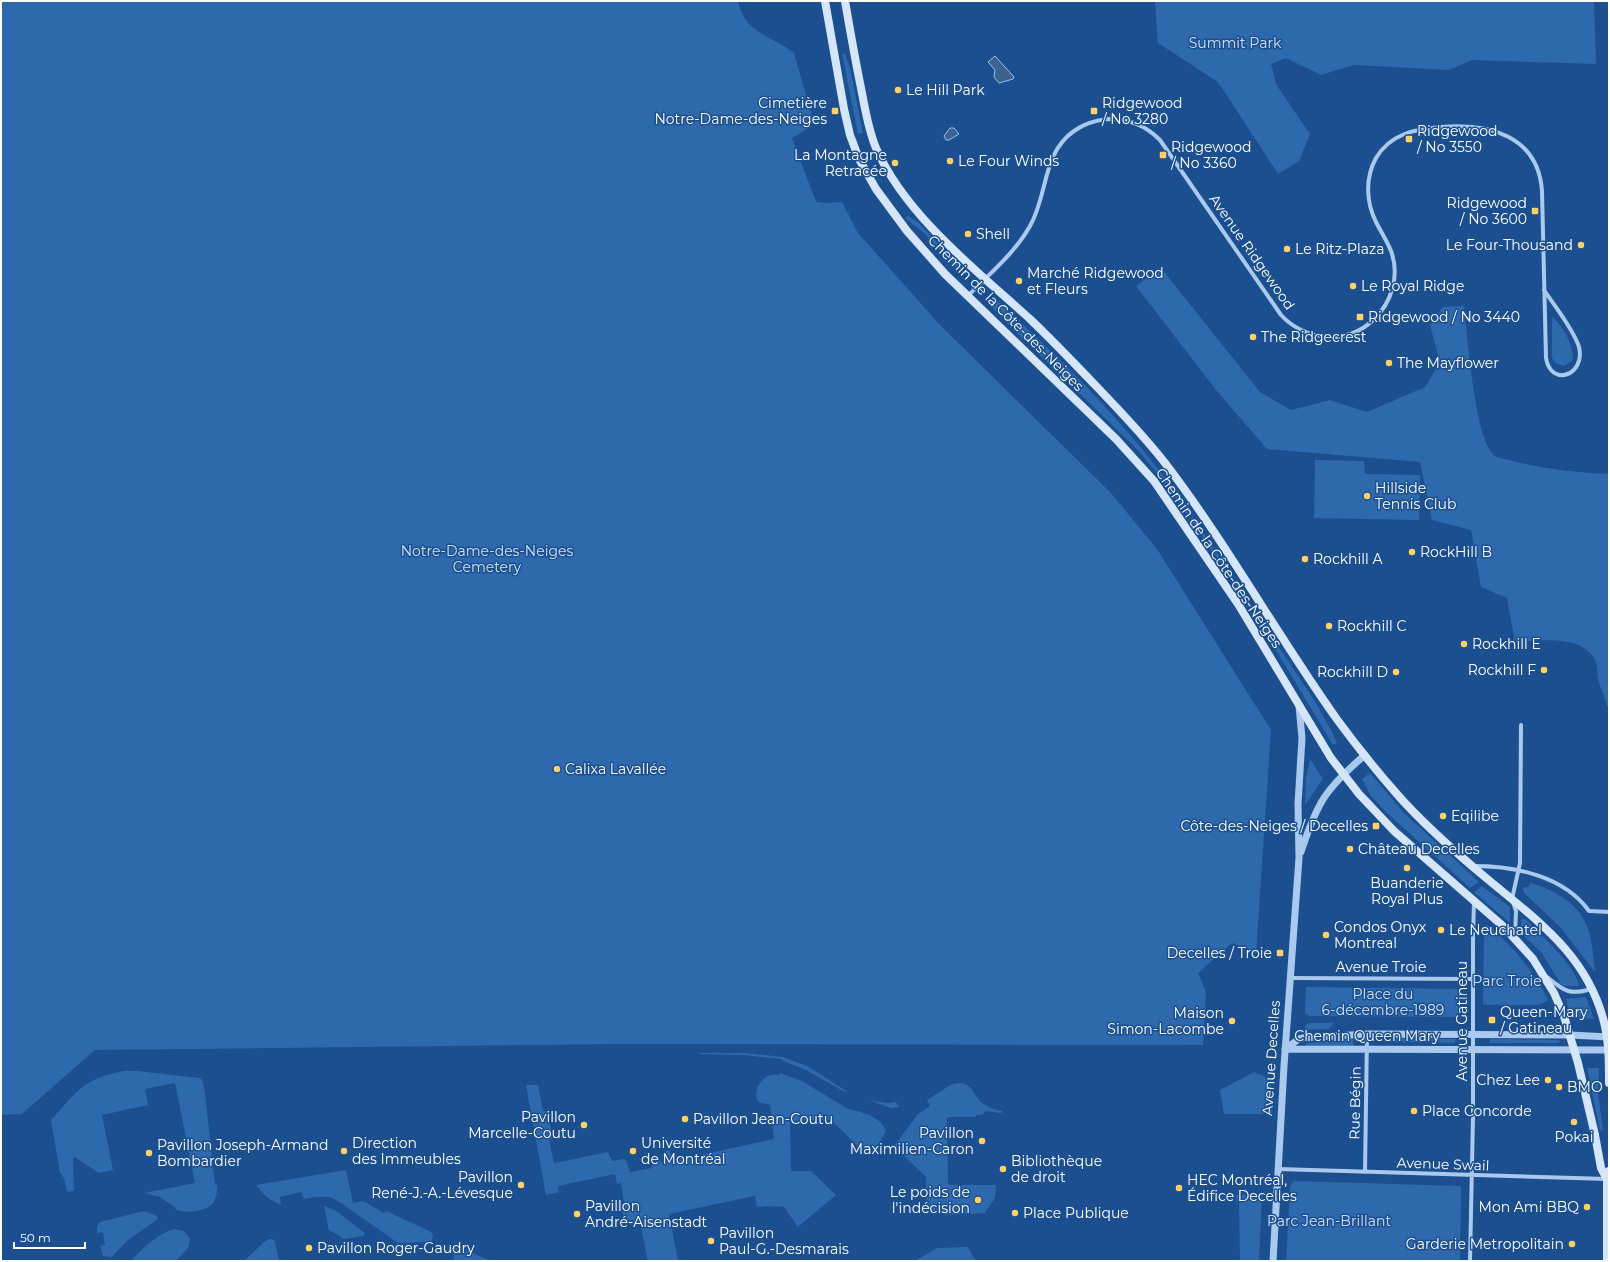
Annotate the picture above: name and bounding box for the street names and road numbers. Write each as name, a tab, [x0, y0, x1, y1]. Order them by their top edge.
street label: Avenue Ridgewood	[1205, 191, 1299, 313]
street label: Chemin de la Côte-des-Neiges	[924, 231, 1088, 395]
street label: Chemin de la Côte-des-Neiges	[1152, 464, 1286, 652]
street label: Avenue Troie	[1336, 958, 1426, 976]
street label: Avenue Gatineau	[1453, 961, 1471, 1081]
street label: Avenue Decelles	[1258, 1000, 1284, 1116]
street label: Chemin Queen Mary	[1294, 1027, 1440, 1045]
street label: Rue Bégin	[1345, 1066, 1365, 1140]
street label: Avenue Swail	[1396, 1153, 1490, 1175]

